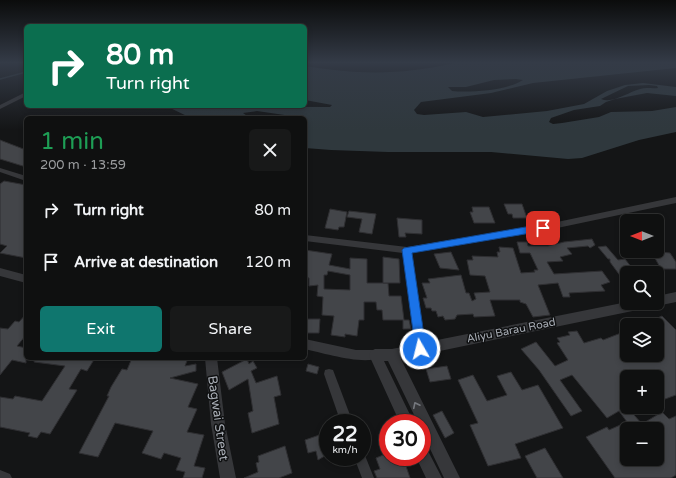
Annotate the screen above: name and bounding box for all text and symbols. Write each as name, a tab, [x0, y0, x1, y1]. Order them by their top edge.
text: 80 m	[106, 38, 174, 72]
icon: right	[40, 40, 92, 92]
text: Turn right	[106, 72, 190, 94]
text: 1 min	[40, 127, 104, 156]
button: close	[249, 129, 291, 171]
text: 200 m · 13:59	[40, 157, 126, 173]
icon: right	[40, 199, 62, 221]
text: Turn right	[74, 201, 144, 219]
text: 80 m	[254, 201, 291, 219]
pin	[526, 211, 560, 245]
north arrow	[620, 214, 664, 258]
map controls	[620, 214, 664, 466]
icon: arrive	[532, 217, 554, 239]
icon: arrive	[40, 251, 62, 273]
text: Arrive at destination	[74, 253, 218, 271]
text: 120 m	[245, 253, 291, 271]
button: search	[620, 266, 664, 310]
button: Exit	[40, 306, 162, 352]
button: Share	[170, 306, 291, 352]
street label: Aliyu Barau Road	[465, 315, 557, 346]
button: layers	[620, 318, 664, 362]
position arrow	[399, 328, 441, 370]
button: +	[620, 370, 664, 414]
street label: Bagwai Street	[204, 375, 232, 462]
one-way arrow	[414, 402, 421, 410]
speed limit sign: 30	[379, 414, 431, 466]
button: −	[620, 422, 664, 466]
text: 22	[332, 423, 358, 447]
text: km/h	[332, 444, 358, 456]

